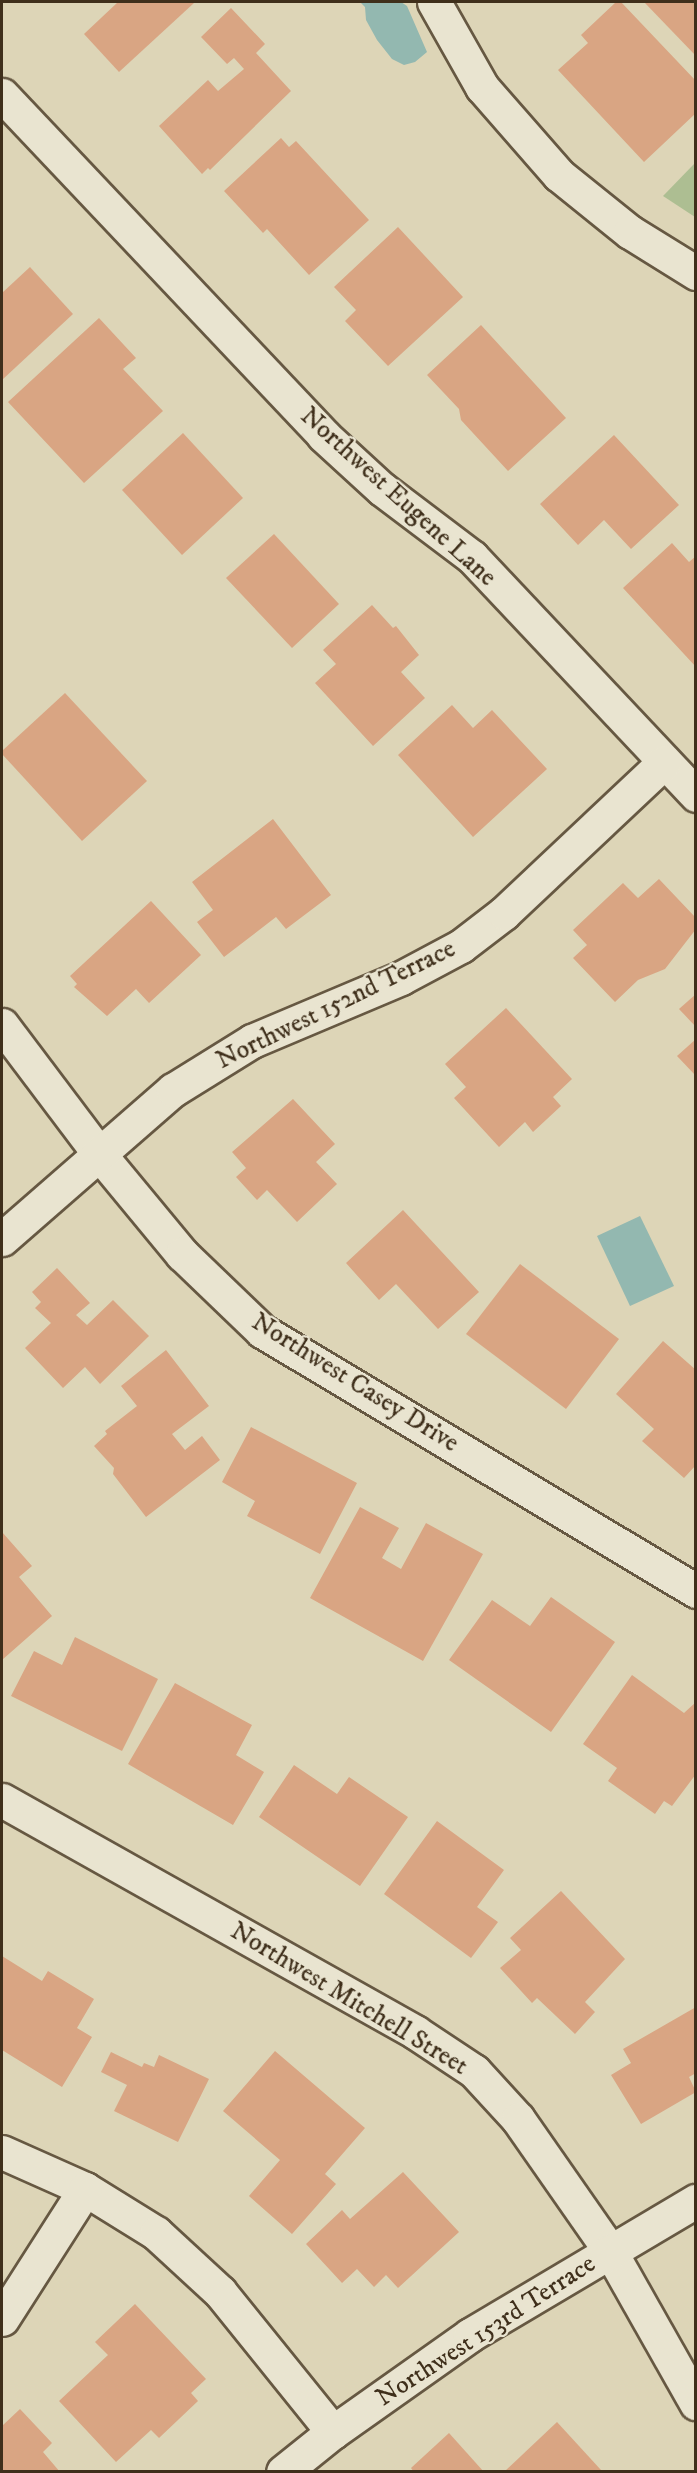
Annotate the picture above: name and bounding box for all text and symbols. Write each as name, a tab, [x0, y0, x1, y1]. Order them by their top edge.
street label: Northwest Eugene Lane	[294, 401, 502, 593]
street label: Northwest 152nd Terrace	[211, 934, 461, 1076]
street label: Northwest Casey Drive	[246, 1307, 464, 1459]
street label: Northwest Mitchell Street	[225, 1916, 473, 2082]
street label: Northwest 153rd Terrace	[371, 2248, 601, 2414]

